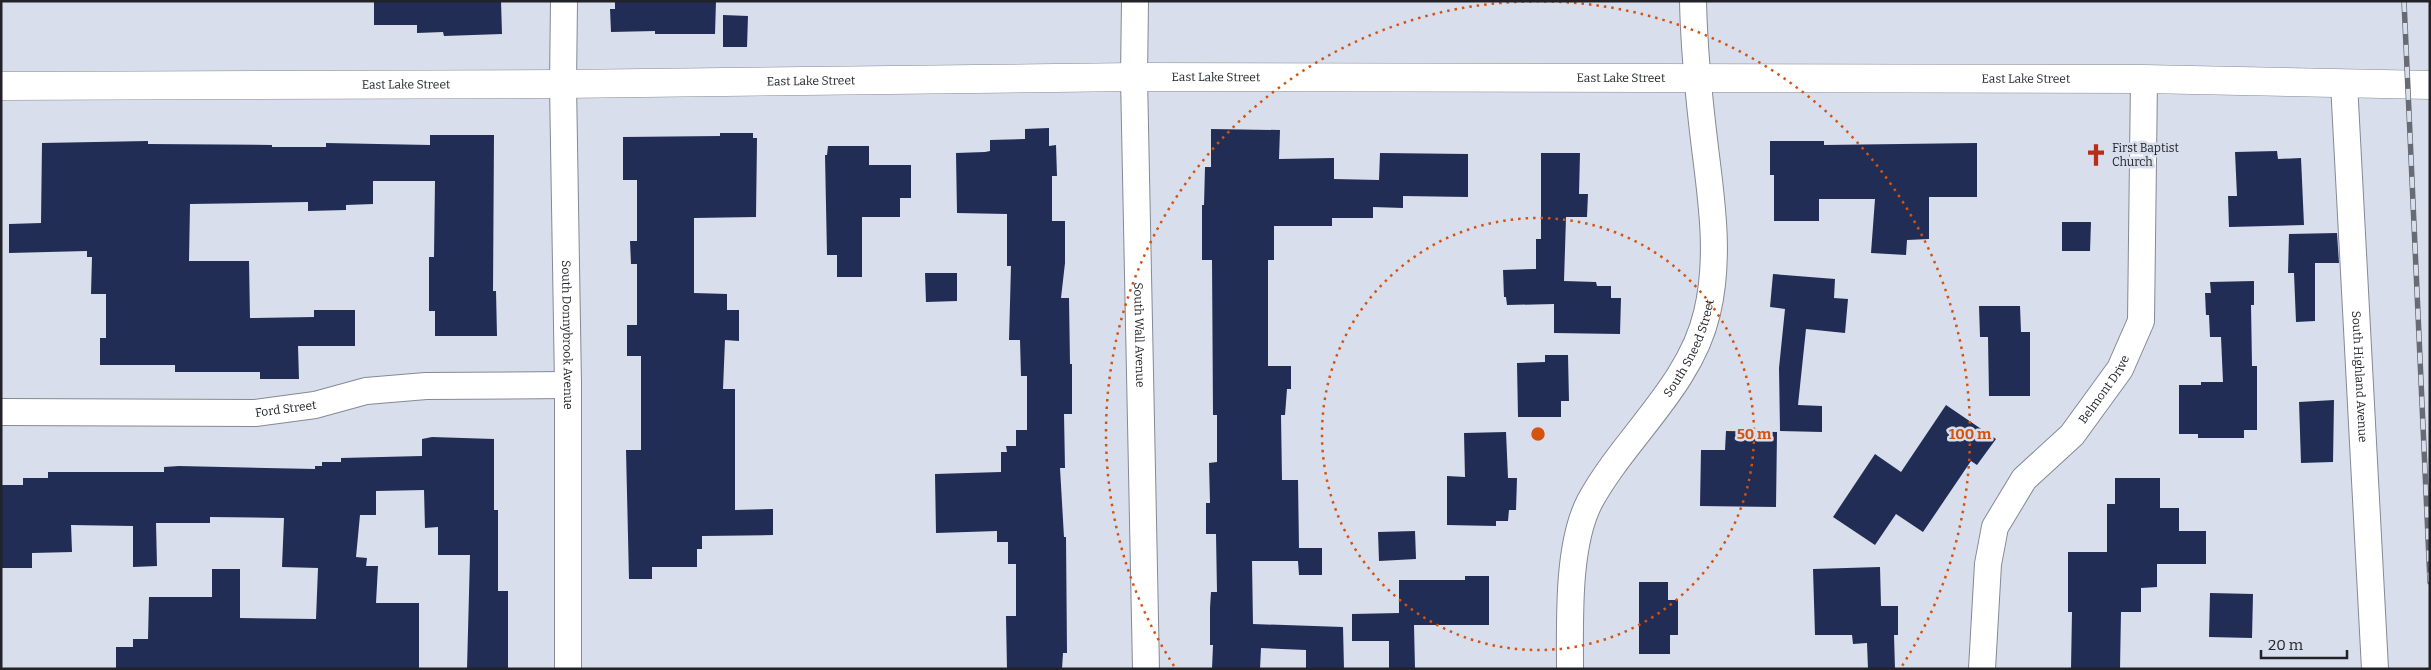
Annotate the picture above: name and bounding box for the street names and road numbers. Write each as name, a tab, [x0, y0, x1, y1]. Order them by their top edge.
street label: East Lake Street	[1172, 70, 1261, 84]
street label: East Lake Street	[1577, 71, 1666, 85]
street label: East Lake Street	[1982, 72, 2071, 86]
street label: East Lake Street	[767, 73, 856, 89]
street label: East Lake Street	[362, 77, 451, 92]
street label: South Donnybrook Avenue	[559, 260, 575, 410]
street label: South Wall Avenue	[1131, 282, 1147, 388]
street label: South Sneed Street	[1660, 298, 1717, 400]
street label: South Highland Avenue	[2349, 310, 2370, 443]
street label: Belmont Drive	[2076, 353, 2132, 426]
street label: Ford Street	[254, 398, 318, 420]

